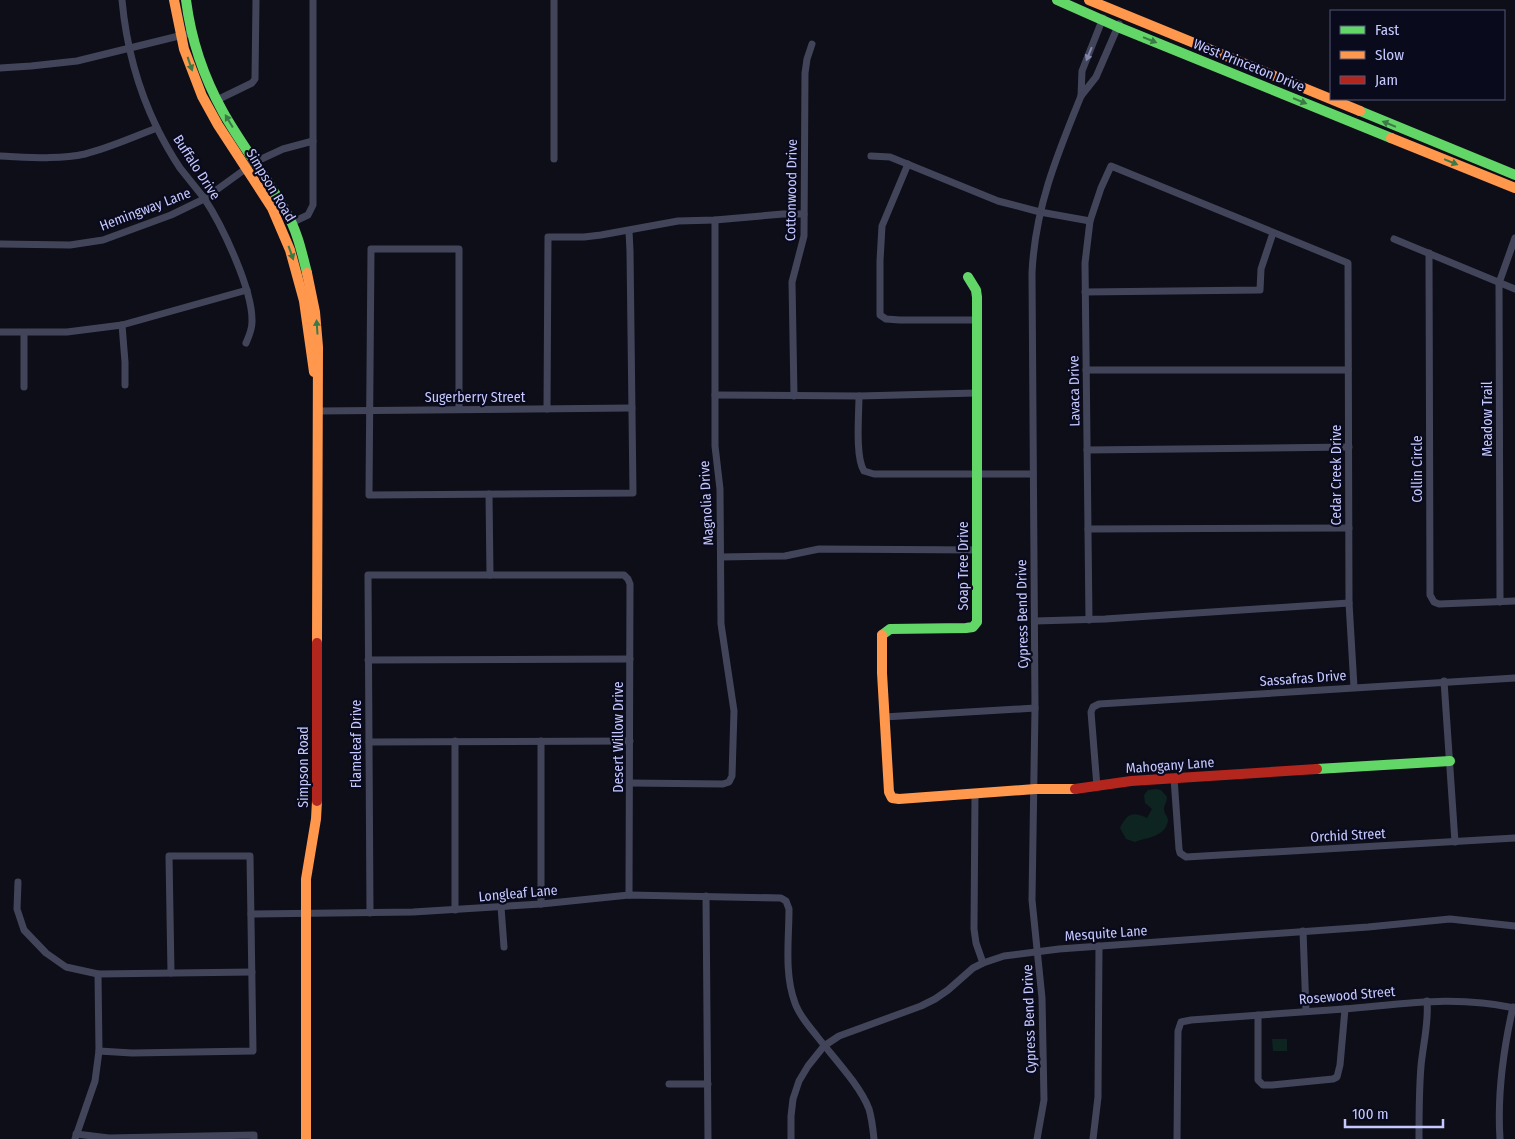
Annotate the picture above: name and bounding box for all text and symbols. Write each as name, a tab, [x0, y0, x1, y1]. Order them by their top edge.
legend	[1330, 10, 1505, 100]
text: Fast	[1375, 21, 1399, 39]
street label: West Princeton Drive	[1191, 35, 1307, 96]
one-way arrow	[1143, 36, 1157, 44]
text: Slow	[1375, 46, 1404, 64]
one-way arrow	[1085, 47, 1093, 62]
one-way arrow	[186, 57, 194, 72]
text: Jam	[1375, 71, 1398, 89]
one-way arrow	[1293, 97, 1308, 105]
one-way arrow	[225, 114, 234, 128]
one-way arrow	[1382, 119, 1396, 127]
street label: Buffalo Drive	[169, 132, 224, 203]
street label: Cottonwood Drive	[782, 139, 801, 241]
street label: Simpson Road	[242, 146, 299, 225]
one-way arrow	[1444, 158, 1458, 166]
street label: Hemingway Lane	[97, 184, 193, 235]
one-way arrow	[287, 246, 295, 261]
one-way arrow	[313, 319, 321, 335]
street label: Lavaca Drive	[1065, 355, 1084, 427]
street label: Meadow Trail	[1479, 381, 1496, 457]
street label: Sugerberry Street	[425, 389, 526, 406]
street label: Cedar Creek Drive	[1328, 424, 1345, 525]
street label: Collin Circle	[1409, 435, 1426, 503]
street label: Magnolia Drive	[696, 460, 717, 546]
street label: Soap Tree Drive	[955, 521, 972, 611]
street label: Cypress Bend Drive	[1013, 559, 1032, 669]
street label: Sassafras Drive	[1259, 667, 1347, 690]
street label: Desert Willow Drive	[610, 681, 627, 793]
street label: Flameleaf Drive	[348, 700, 365, 788]
street label: Simpson Road	[295, 726, 312, 808]
street label: Mahogany Lane	[1125, 754, 1215, 777]
street label: Orchid Street	[1310, 825, 1387, 846]
street label: Longleaf Lane	[478, 882, 558, 905]
street label: Mesquite Lane	[1064, 922, 1148, 945]
street label: Cypress Bend Drive	[1019, 964, 1040, 1074]
street label: Rosewood Street	[1298, 983, 1396, 1008]
scale bar	[1345, 1096, 1442, 1128]
text: 100 m	[1352, 1105, 1389, 1123]

